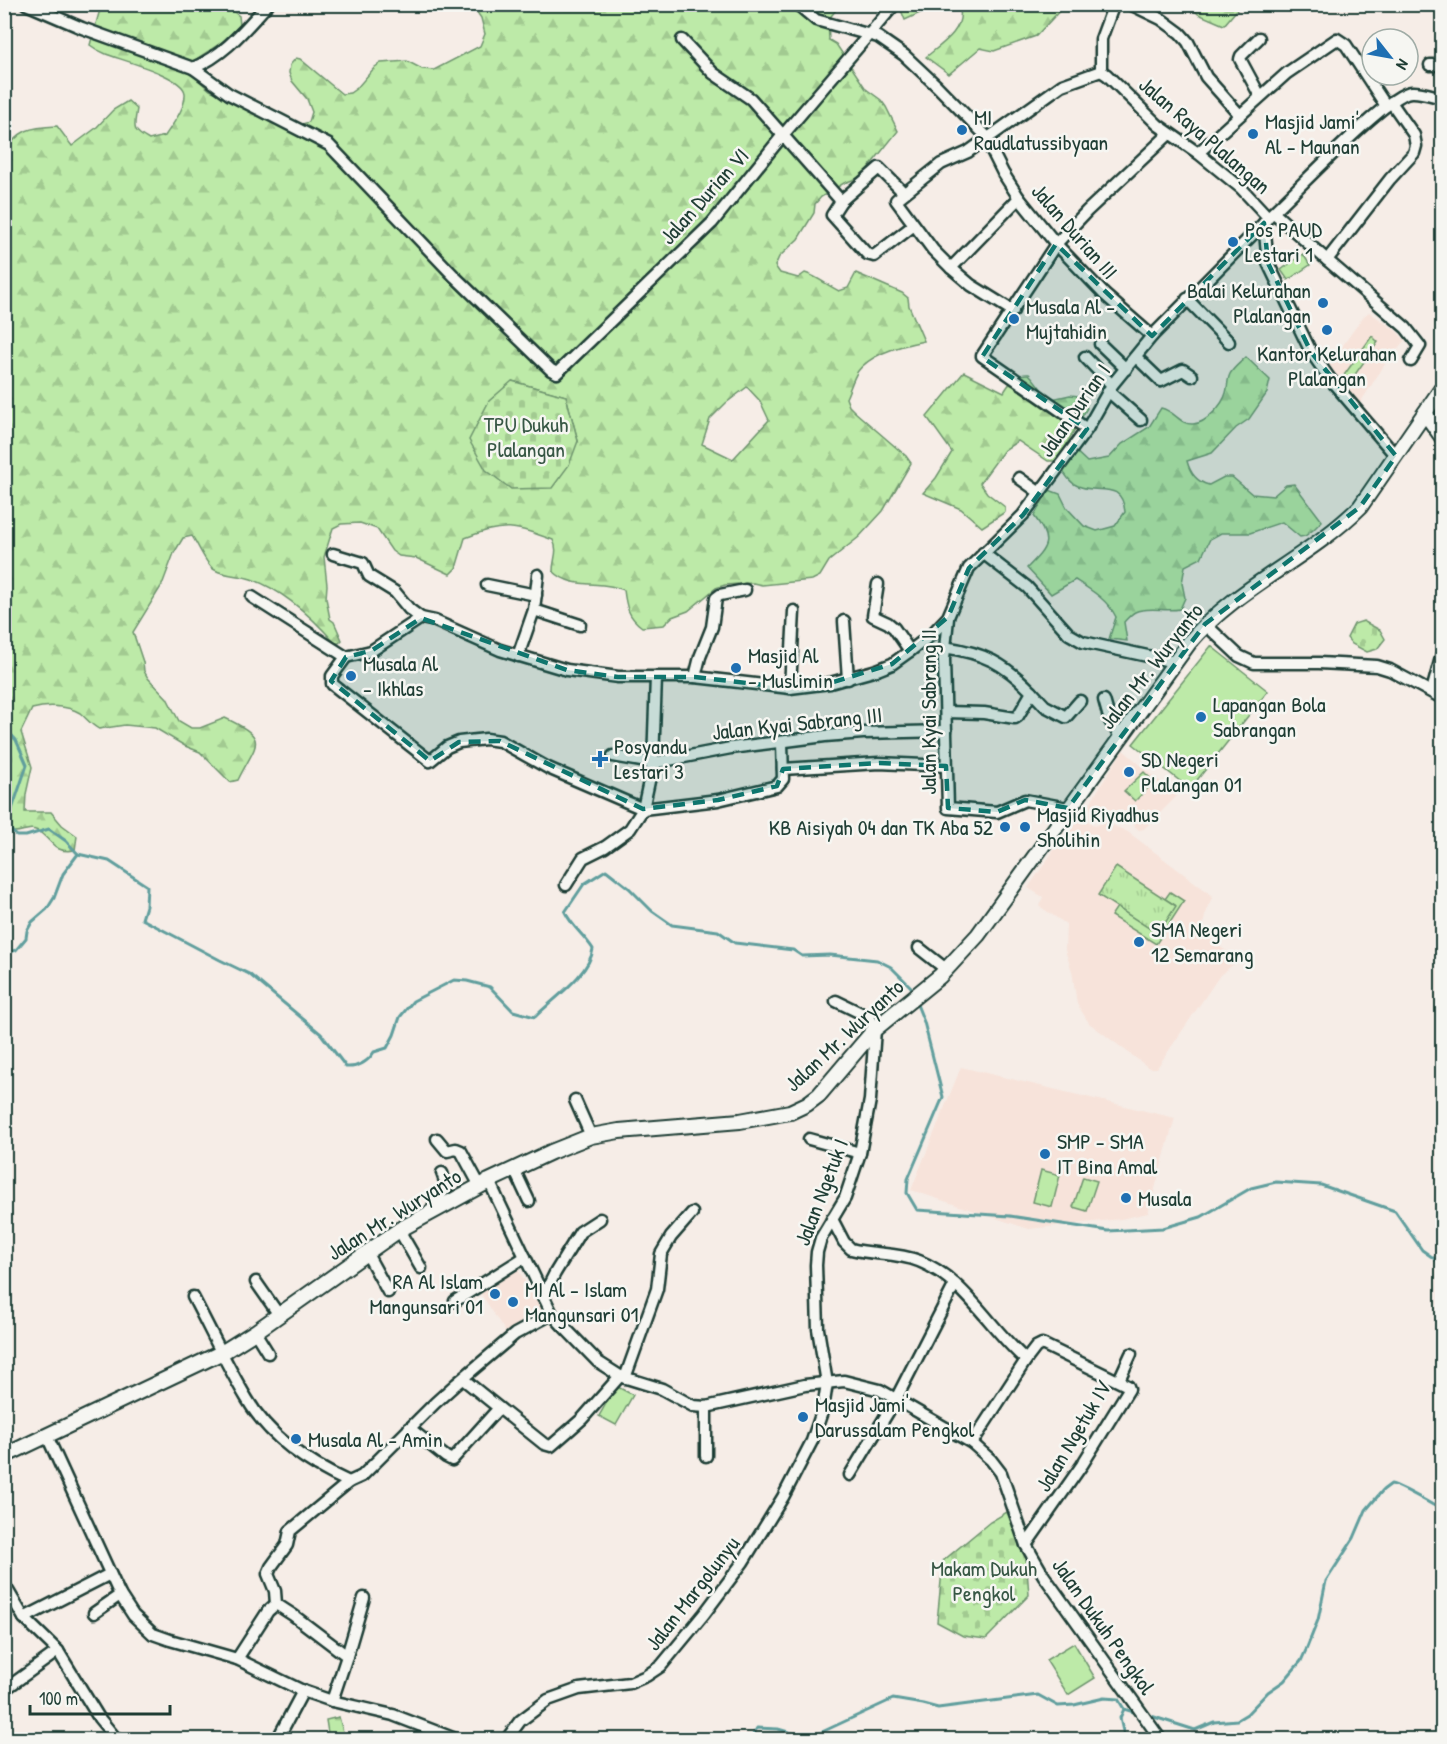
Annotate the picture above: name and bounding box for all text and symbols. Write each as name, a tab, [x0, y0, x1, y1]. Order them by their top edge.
north arrow	[1360, 27, 1420, 87]
text: N	[1391, 55, 1414, 74]
street label: Jalan Raya Plalangan	[1133, 69, 1277, 201]
place label: MI Raudlatussibyaan	[974, 102, 1108, 157]
place label: Masjid Jami' Al - Maunan	[1265, 106, 1360, 161]
marker: MI Raudlatussibyaan	[955, 123, 969, 137]
marker: Masjid Jami' Al - Maunan	[1246, 127, 1260, 141]
street label: Jalan Durian VI	[653, 141, 755, 251]
street label: Jalan Durian III	[1025, 177, 1125, 285]
place label: Pos PAUD Lestari 1	[1245, 214, 1322, 269]
marker: Pos PAUD Lestari 1	[1226, 235, 1240, 249]
place label: Balai Kelurahan Plalangan	[1187, 275, 1311, 330]
place label: Musala Al - Mujtahidin	[1026, 291, 1115, 346]
marker: Balai Kelurahan Plalangan	[1316, 296, 1330, 310]
marker: Musala Al - Mujtahidin	[1007, 312, 1021, 326]
marker: Kantor Kelurahan Plalangan	[1320, 323, 1334, 337]
place label: Kantor Kelurahan Plalangan	[1257, 338, 1397, 393]
street label: Jalan Durian I	[1031, 357, 1117, 463]
park label: TPU Dukuh Plalangan	[484, 409, 568, 464]
street label: Jalan Mr. Wuryanto	[1092, 596, 1210, 735]
street label: Jalan Kyai Sabrang II	[913, 629, 943, 795]
place label: Masjid Al - Muslimin	[748, 640, 833, 695]
place label: Musala Al - Ikhlas	[363, 648, 438, 703]
marker: Masjid Al - Muslimin	[729, 661, 743, 675]
marker: Musala Al - Ikhlas	[344, 669, 358, 683]
place label: Lapangan Bola Sabrangan	[1213, 689, 1326, 744]
street label: Jalan Kyai Sabrang III	[710, 699, 884, 747]
marker: Lapangan Bola Sabrangan	[1194, 710, 1208, 724]
place label: Posyandu Lestari 3	[614, 731, 687, 786]
place label: SD Negeri Plalangan 01	[1141, 744, 1242, 799]
marker: Posyandu Lestari 3	[591, 750, 609, 768]
marker: SD Negeri Plalangan 01	[1122, 765, 1136, 779]
place label: Masjid Riyadhus Sholihin	[1037, 799, 1159, 854]
place label: KB Aisiyah 04 dan TK Aba 52	[769, 812, 994, 842]
marker: KB Aisiyah 04 dan TK Aba 52	[998, 820, 1012, 834]
marker: Masjid Riyadhus Sholihin	[1018, 820, 1032, 834]
place label: SMA Negeri 12 Semarang	[1151, 914, 1254, 969]
marker: SMA Negeri 12 Semarang	[1132, 935, 1146, 949]
street label: Jalan Mr. Wuryanto	[778, 972, 910, 1098]
place label: SMP - SMA IT Bina Amal	[1057, 1126, 1158, 1181]
street label: Jalan Ngetuk I	[787, 1134, 855, 1250]
marker: SMP - SMA IT Bina Amal	[1038, 1147, 1052, 1161]
street label: Jalan Mr. Wuryanto	[321, 1161, 467, 1267]
place label: Musala	[1138, 1183, 1192, 1213]
marker: Musala	[1119, 1191, 1133, 1205]
place label: RA Al Islam Mangunsari 01	[369, 1266, 483, 1321]
place label: MI Al - Islam Mangunsari 01	[525, 1274, 639, 1329]
marker: RA Al Islam Mangunsari 01	[488, 1287, 502, 1301]
marker: MI Al - Islam Mangunsari 01	[506, 1295, 520, 1309]
street label: Jalan Ngetuk IV	[1028, 1374, 1118, 1497]
place label: Masjid Jami' Darussalam Pengkol	[815, 1389, 974, 1444]
marker: Masjid Jami' Darussalam Pengkol	[796, 1410, 810, 1424]
place label: Musala Al - Amin	[308, 1424, 443, 1454]
marker: Musala Al - Amin	[289, 1432, 303, 1446]
street label: Jalan Margolunyu	[638, 1529, 746, 1657]
street label: Jalan Dukuh Pengkol	[1046, 1552, 1162, 1701]
park label: Makam Dukuh Pengkol	[931, 1553, 1037, 1608]
scale bar	[30, 1678, 170, 1716]
text: 100 m	[39, 1686, 78, 1711]

